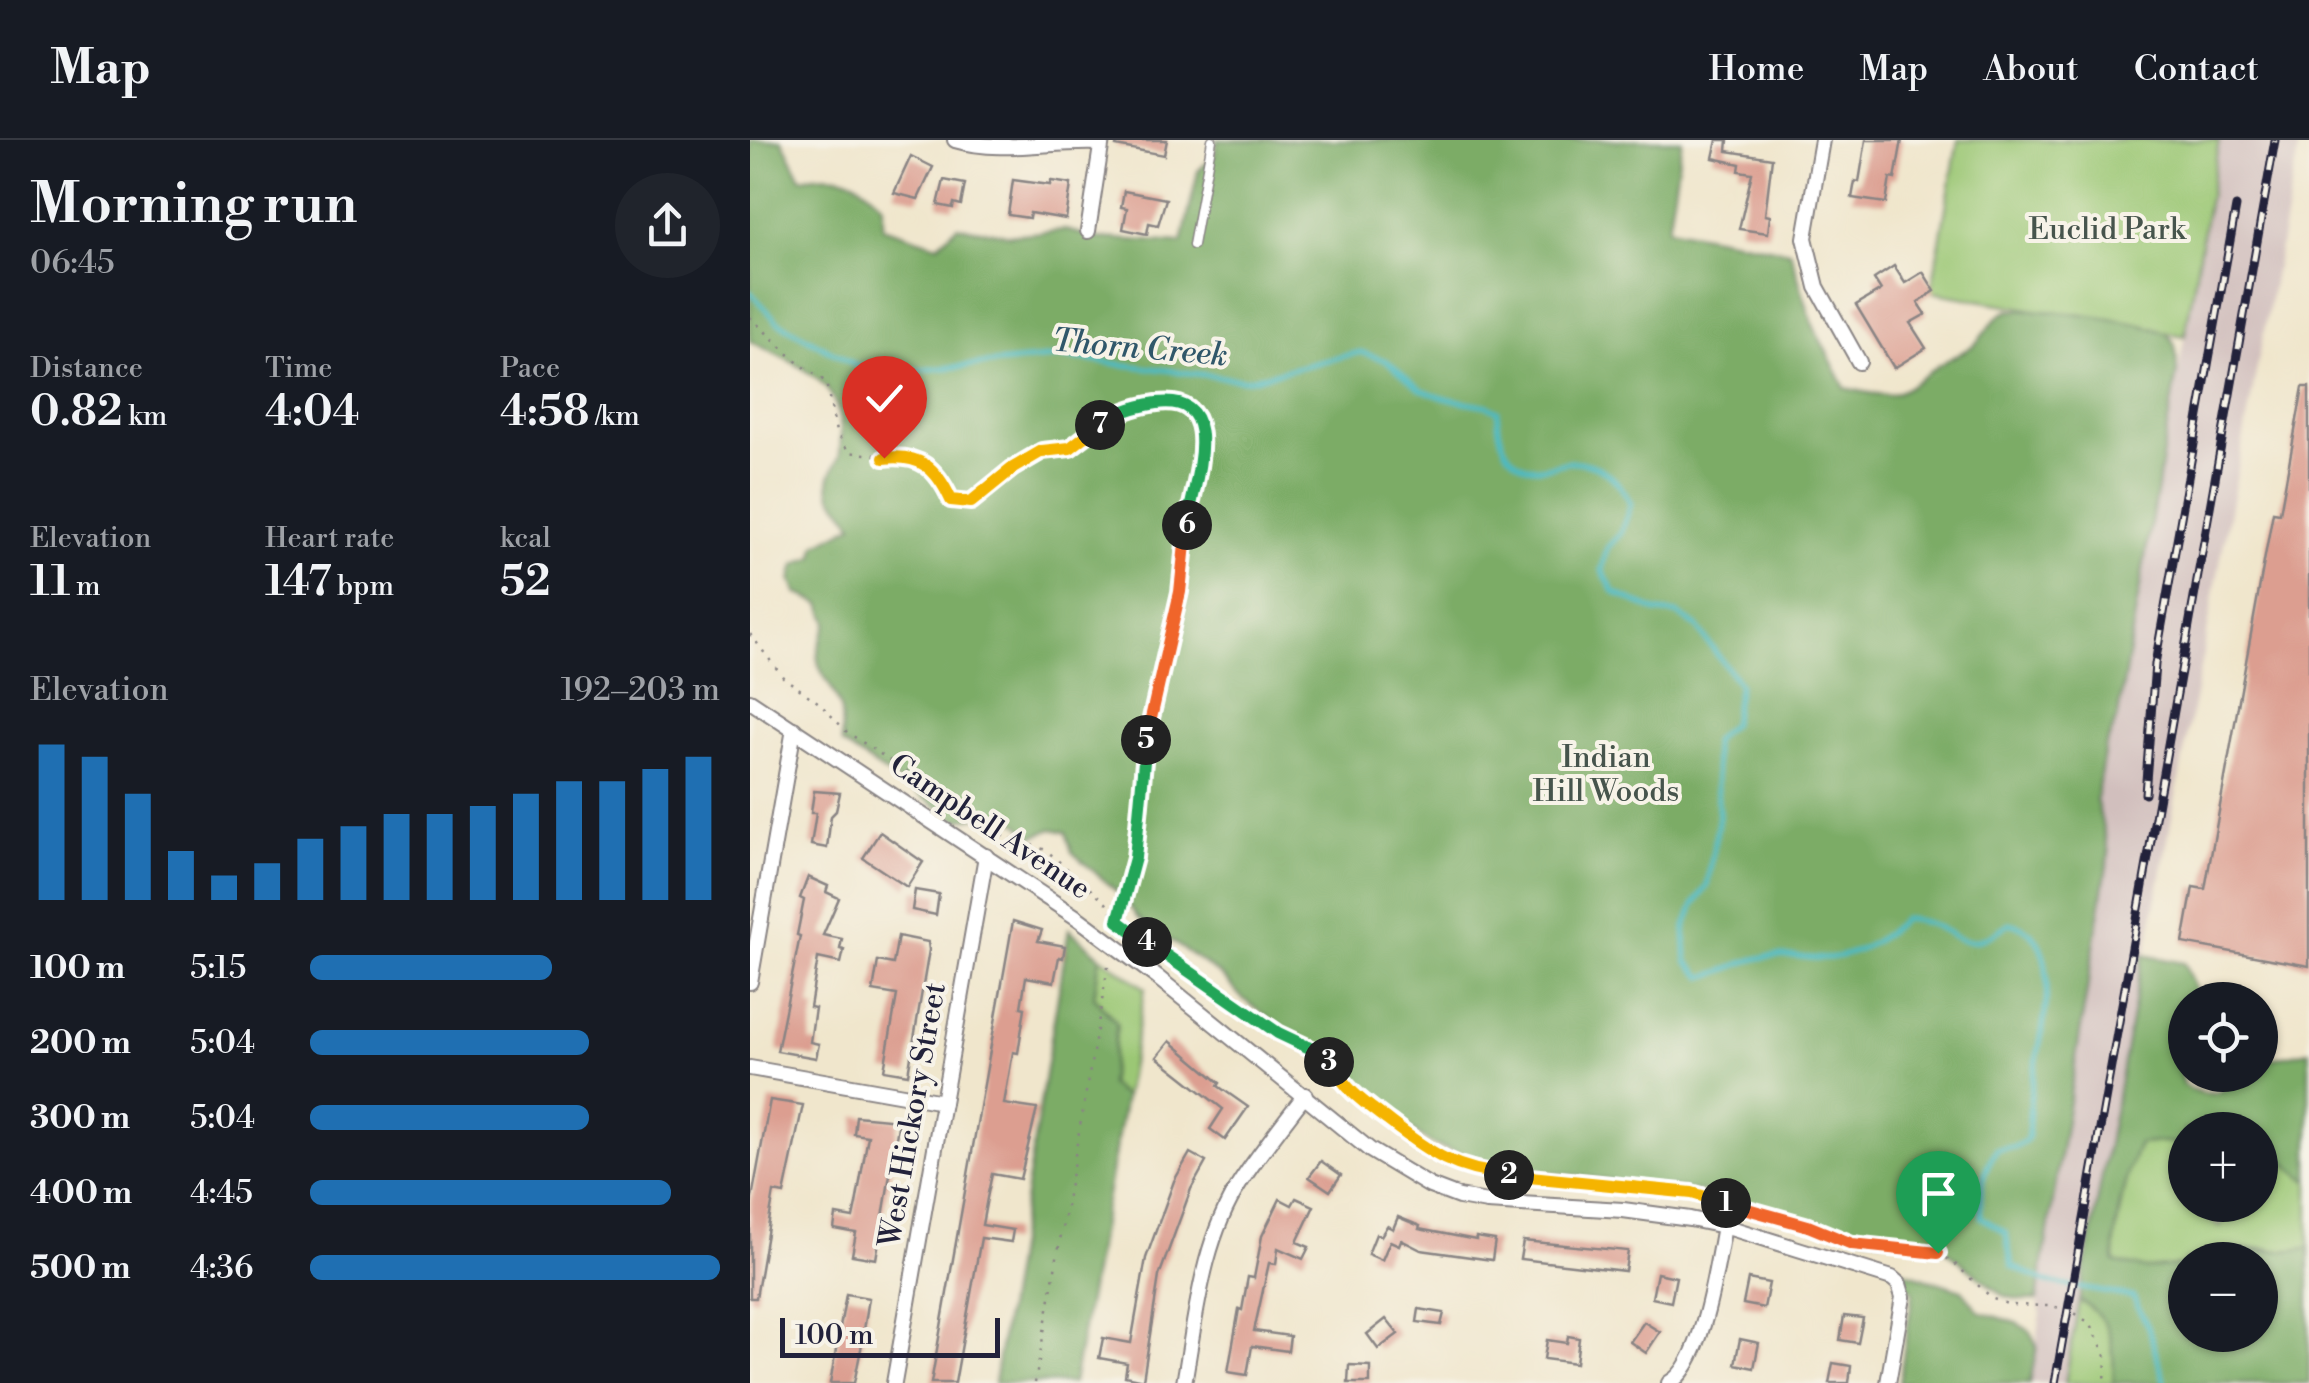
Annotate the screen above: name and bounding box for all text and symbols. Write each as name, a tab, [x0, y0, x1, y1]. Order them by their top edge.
text: Map	[50, 39, 151, 99]
text: Home	[1708, 48, 1804, 91]
text: Map	[1859, 48, 1928, 91]
text: About	[1983, 48, 2079, 91]
text: Contact	[2134, 48, 2259, 91]
text: Morning run	[30, 171, 358, 240]
button: share	[615, 173, 720, 278]
park label: Euclid Park	[2028, 211, 2187, 249]
text: 06:45	[30, 243, 115, 283]
water label: Thorn Creek	[1051, 320, 1229, 376]
text: Distance	[30, 351, 143, 386]
text: Time	[265, 351, 332, 386]
text: Pace	[500, 351, 560, 386]
pin	[842, 356, 927, 459]
icon: check	[857, 371, 912, 426]
text: 0.82	[30, 386, 122, 439]
text: 4:04	[265, 386, 360, 439]
text: 4:58	[500, 386, 589, 439]
text: km	[122, 399, 167, 434]
text: /km	[589, 399, 640, 434]
pin: 7	[1075, 400, 1125, 450]
text: 7	[1092, 407, 1108, 442]
pin: 6	[1162, 500, 1212, 550]
text: 6	[1178, 507, 1196, 542]
text: Elevation	[30, 521, 151, 556]
text: Heart rate	[265, 521, 394, 556]
text: kcal	[500, 521, 551, 556]
text: 11	[30, 556, 70, 609]
text: 147	[265, 556, 332, 609]
text: 52	[500, 556, 551, 609]
text: m	[70, 569, 101, 604]
text: bpm	[332, 569, 394, 604]
text: Elevation	[30, 670, 169, 710]
text: 192–203 m	[561, 670, 720, 710]
pin: 5	[1121, 715, 1171, 765]
text: 5	[1137, 722, 1155, 757]
park label: Indian Hill Woods	[1533, 739, 1679, 811]
street label: Campbell Avenue	[882, 746, 1098, 908]
pin: 4	[1122, 917, 1172, 967]
text: 4	[1138, 924, 1156, 959]
text: 100 m	[30, 948, 125, 988]
text: 5:15	[190, 948, 246, 988]
street label: West Hickory Street	[871, 979, 955, 1251]
map controls	[2168, 982, 2278, 1352]
button: locate	[2168, 982, 2278, 1092]
text: 200 m	[30, 1023, 131, 1063]
text: 5:04	[190, 1023, 255, 1063]
pin: 3	[1304, 1037, 1354, 1087]
text: 3	[1321, 1044, 1337, 1079]
text: 300 m	[30, 1098, 130, 1138]
text: 5:04	[190, 1098, 255, 1138]
button: +	[2168, 1112, 2278, 1222]
pin: 2	[1484, 1150, 1534, 1200]
pin	[1896, 1151, 1981, 1254]
text: 2	[1500, 1157, 1518, 1192]
icon: arrive	[1911, 1166, 1966, 1221]
text: 400 m	[30, 1173, 132, 1213]
text: 4:45	[190, 1173, 253, 1213]
pin: 1	[1701, 1178, 1751, 1228]
text: 1	[1719, 1185, 1733, 1220]
button: −	[2168, 1242, 2278, 1352]
text: 500 m	[30, 1248, 131, 1288]
text: 4:36	[190, 1248, 253, 1288]
scale bar	[780, 1313, 1000, 1358]
text: 100 m	[795, 1318, 874, 1353]

